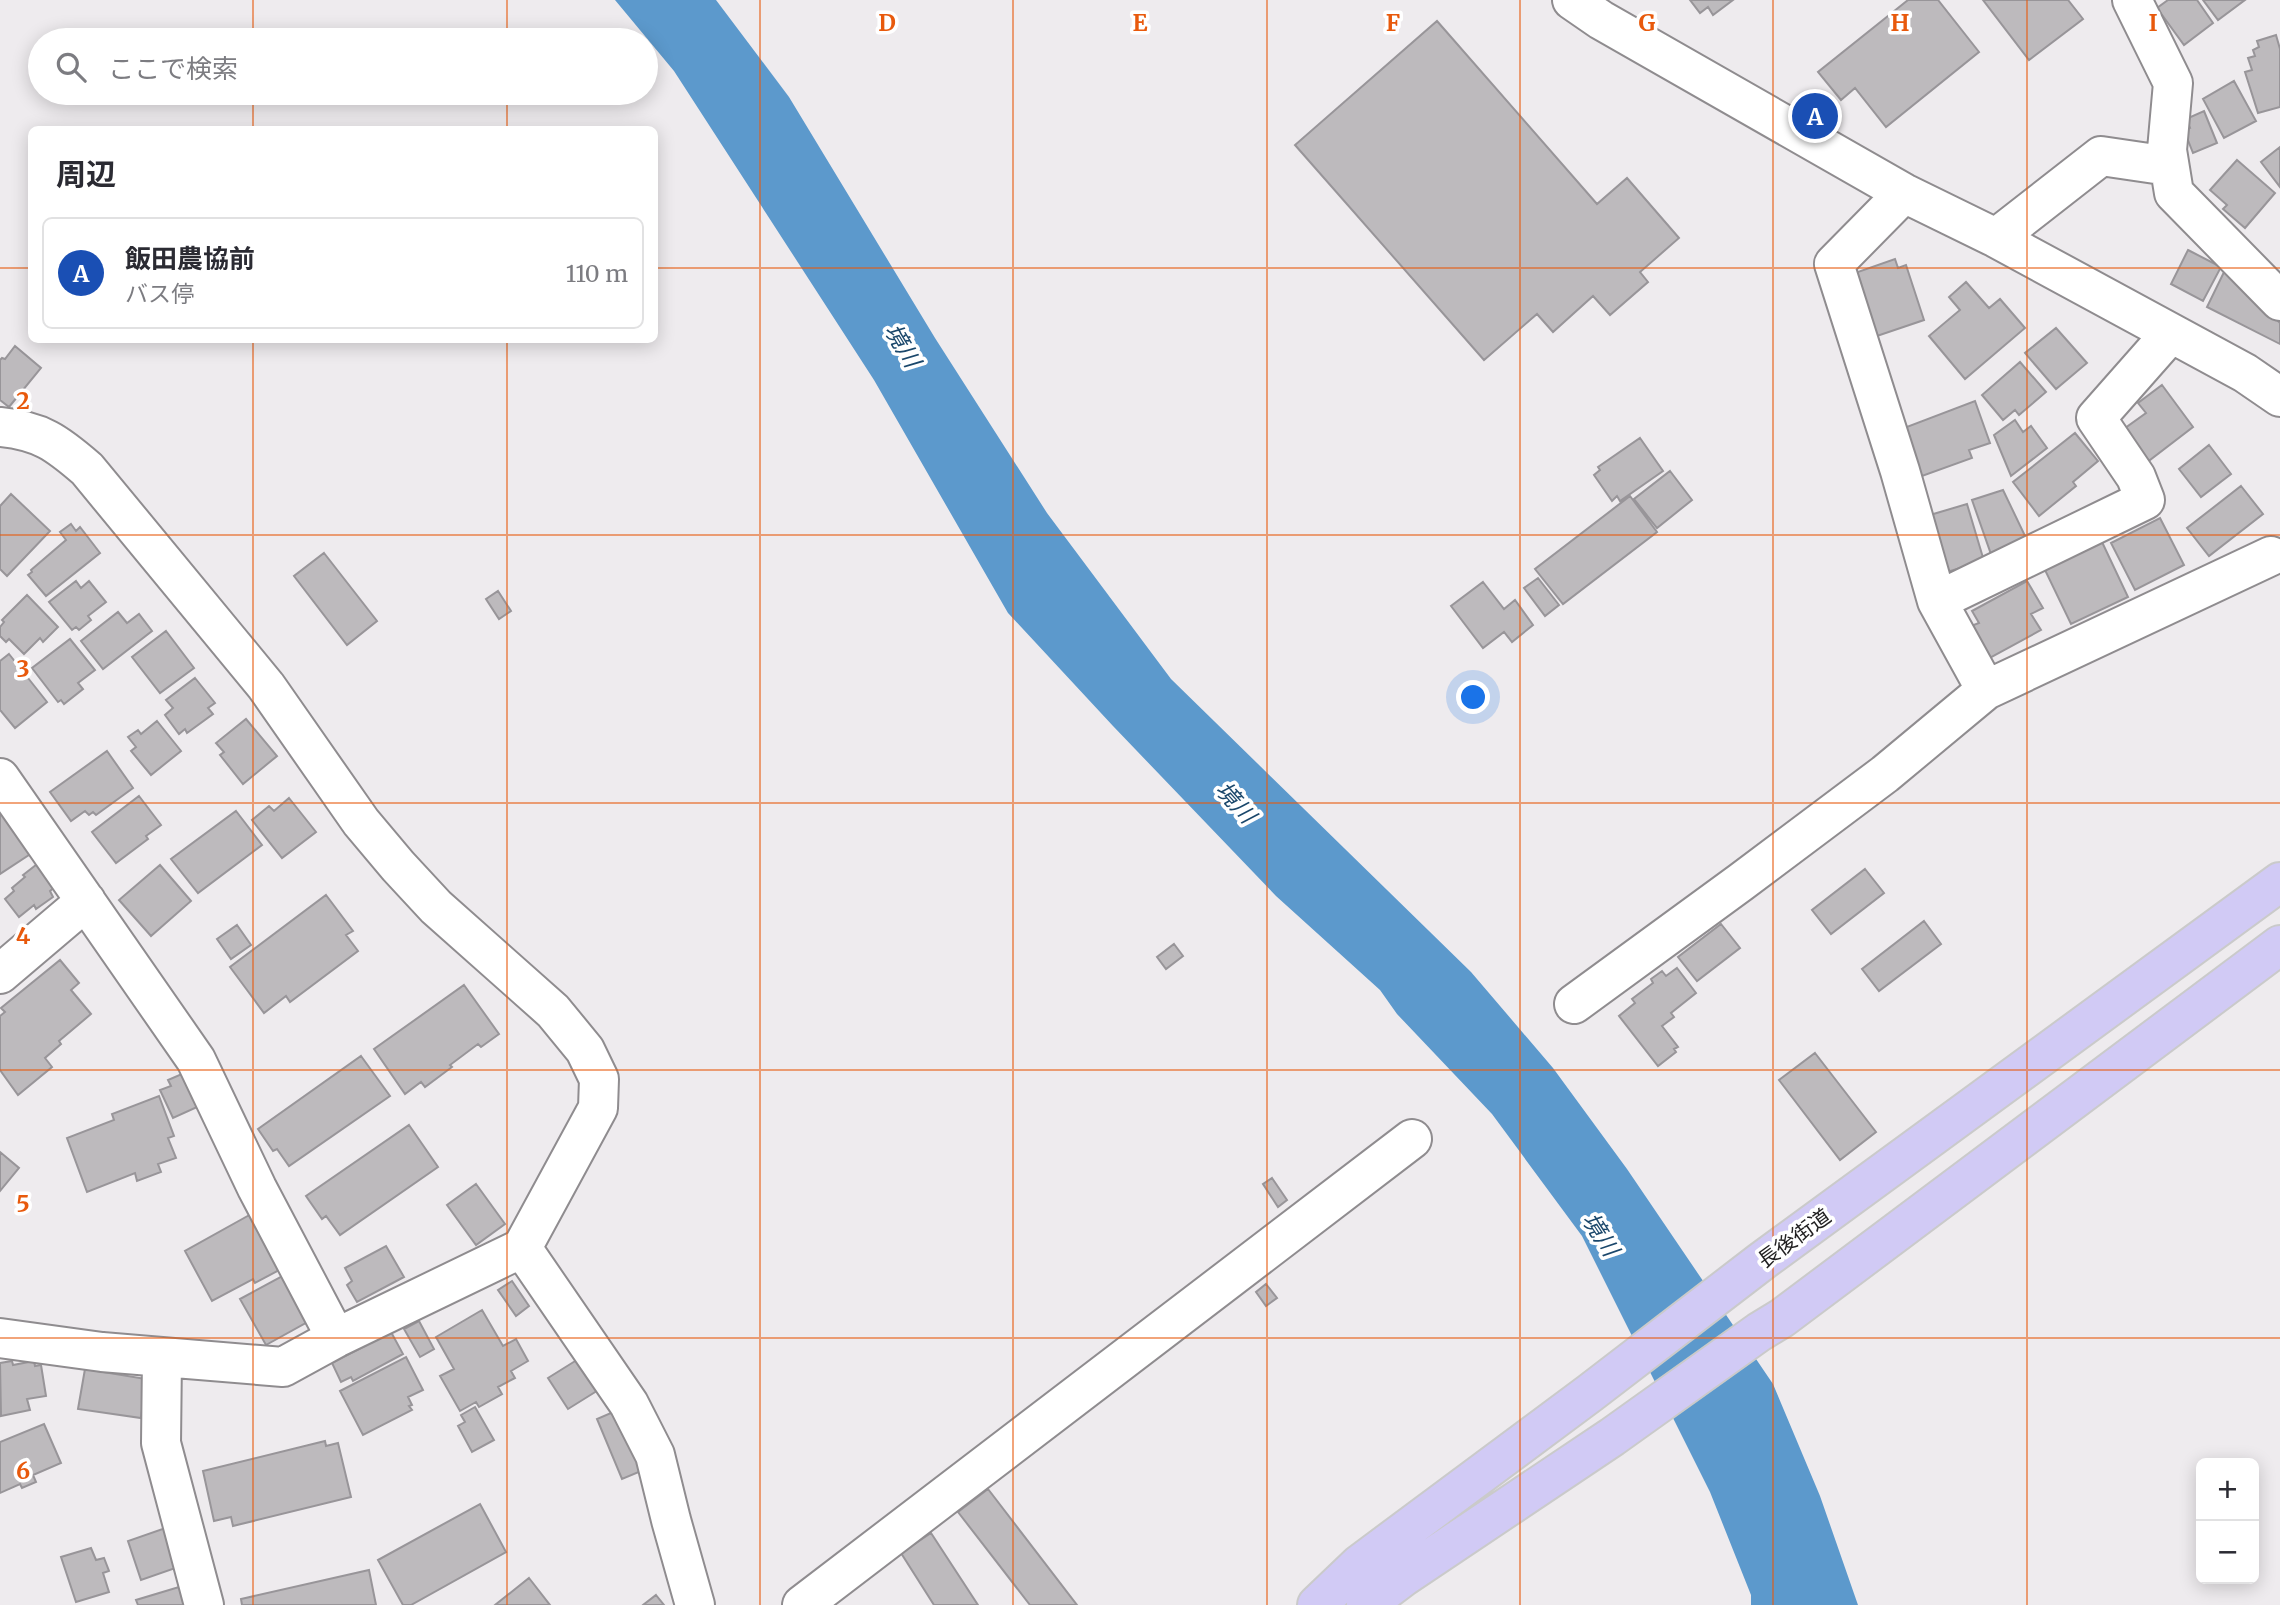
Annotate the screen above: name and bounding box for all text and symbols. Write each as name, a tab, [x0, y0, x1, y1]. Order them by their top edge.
text: D	[878, 8, 896, 37]
text: E	[1132, 8, 1148, 37]
text: F	[1386, 8, 1400, 37]
text: G	[1639, 8, 1656, 37]
text: H	[1891, 8, 1910, 37]
text: I	[2148, 8, 2158, 37]
search box	[28, 28, 658, 105]
icon: search	[52, 48, 90, 86]
text: ここで検索	[108, 52, 238, 85]
pin: A	[1792, 90, 1838, 142]
text: 周辺	[56, 155, 116, 193]
text: 飯田農協前	[125, 242, 255, 275]
text: A	[73, 259, 89, 288]
text: 110 m	[566, 259, 628, 288]
text: バス停	[125, 279, 194, 308]
water label: 境川	[879, 318, 929, 375]
text: 2	[16, 386, 30, 415]
text: 3	[16, 654, 30, 683]
your location	[1456, 680, 1490, 714]
water label: 境川	[1210, 775, 1264, 831]
text: 4	[16, 921, 31, 950]
text: 5	[16, 1189, 30, 1218]
street label: 長後街道	[1752, 1202, 1836, 1274]
water label: 境川	[1576, 1207, 1627, 1264]
text: 6	[16, 1456, 30, 1485]
map controls	[2196, 1458, 2259, 1584]
button: +	[2196, 1458, 2259, 1521]
button: −	[2196, 1521, 2259, 1584]

